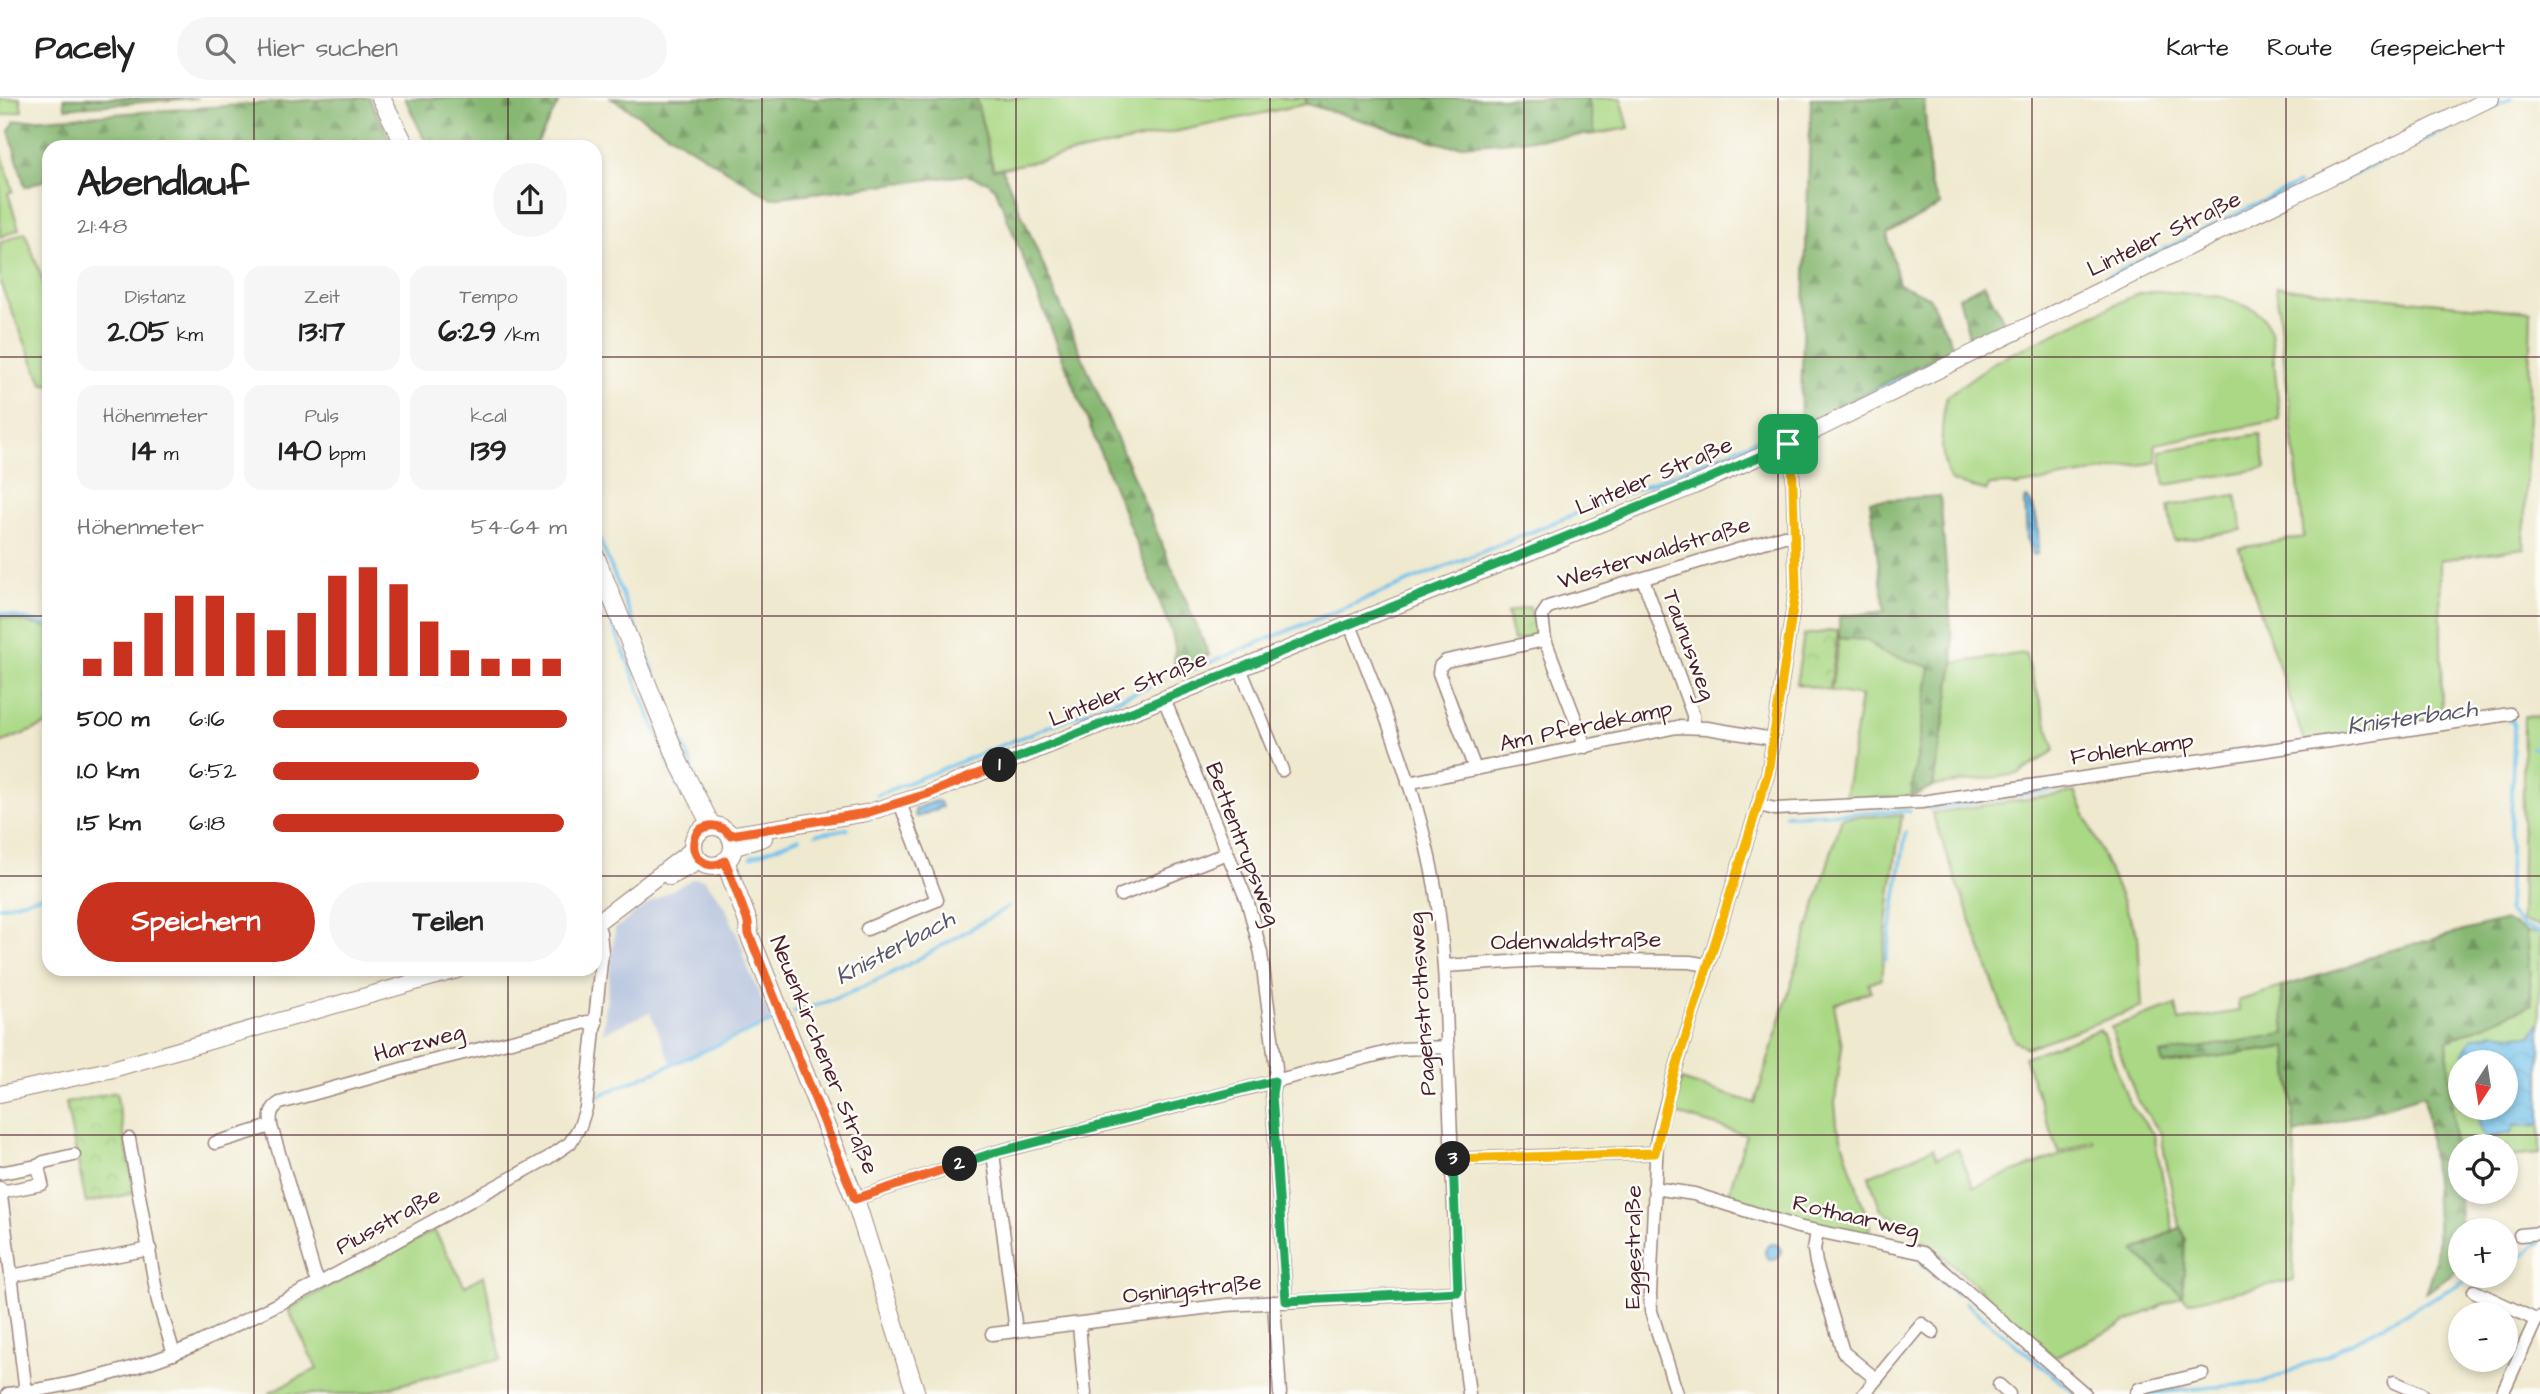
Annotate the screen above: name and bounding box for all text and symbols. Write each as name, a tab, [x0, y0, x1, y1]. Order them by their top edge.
search box	[177, 17, 667, 80]
text: Pacely	[35, 25, 135, 71]
icon: search	[201, 29, 239, 67]
text: Hier suchen	[257, 30, 398, 66]
text: Karte	[2166, 31, 2229, 65]
text: Route	[2267, 31, 2332, 65]
text: Gespeichert	[2370, 31, 2505, 65]
text: Abendlauf	[77, 158, 249, 210]
button: share	[493, 163, 567, 237]
street label: Linteler Straße	[2082, 183, 2246, 285]
text: 21:48	[77, 210, 128, 242]
text: Distanz	[125, 284, 186, 311]
text: Zeit	[304, 284, 340, 311]
text: Tempo	[460, 284, 518, 311]
text: 2.05	[108, 311, 169, 353]
text: 13:17	[299, 311, 345, 353]
text: 6:29	[438, 311, 496, 353]
text: km	[169, 322, 203, 349]
text: /km	[496, 322, 539, 349]
text: Höhenmeter	[103, 403, 208, 430]
text: Puls	[305, 403, 339, 430]
text: kcal	[470, 403, 507, 430]
pin	[1758, 414, 1818, 474]
icon: arrive	[1769, 425, 1807, 463]
street label: Linteler Straße	[1570, 428, 1738, 524]
text: 14	[132, 430, 156, 472]
text: 140	[279, 430, 322, 472]
text: 139	[471, 430, 507, 472]
text: m	[156, 441, 179, 468]
text: bpm	[322, 441, 365, 468]
street label: Westerwaldstraße	[1554, 508, 1754, 598]
text: Höhenmeter	[77, 511, 204, 543]
text: 54–64 m	[471, 511, 567, 543]
street label: Taunusweg	[1653, 585, 1724, 705]
street label: Linteler Straße	[1044, 643, 1212, 735]
street label: Am Pferdekamp	[1497, 692, 1676, 760]
water label: Knisterbach	[2345, 692, 2480, 744]
text: 500 m	[77, 703, 149, 735]
text: 6:16	[189, 703, 225, 735]
street label: Fohlenkamp	[2068, 724, 2196, 773]
pin: 1	[982, 748, 1018, 782]
text: 1	[998, 751, 1001, 778]
text: 1.0 km	[77, 755, 139, 787]
text: 6:52	[189, 755, 237, 787]
street label: Bettentrupsweg	[1196, 758, 1289, 931]
text: 1.5 km	[77, 807, 141, 839]
text: 6:18	[189, 807, 225, 839]
button: Speichern	[77, 882, 315, 962]
button: Teilen	[329, 882, 567, 962]
water label: Knisterbach	[829, 902, 962, 994]
street label: Pagenstrothsweg	[1400, 911, 1445, 1097]
street label: Odenwaldstraße	[1490, 924, 1662, 958]
street label: Neuenkirchener Straße	[762, 931, 886, 1179]
street label: Harzweg	[370, 1016, 468, 1071]
north arrow	[2448, 1050, 2518, 1120]
map controls	[2448, 1050, 2518, 1372]
button: locate	[2448, 1134, 2518, 1204]
pin: 3	[1436, 1142, 1470, 1176]
text: 3	[1448, 1145, 1457, 1172]
pin: 2	[942, 1146, 978, 1182]
text: 2	[954, 1150, 965, 1177]
street label: Piusstraße	[330, 1179, 446, 1263]
street label: Eggestraße	[1617, 1185, 1650, 1309]
street label: Rothaarweg	[1789, 1187, 1923, 1248]
button: +	[2448, 1218, 2518, 1288]
street label: Osningstraße	[1121, 1266, 1263, 1313]
button: −	[2448, 1302, 2518, 1372]

